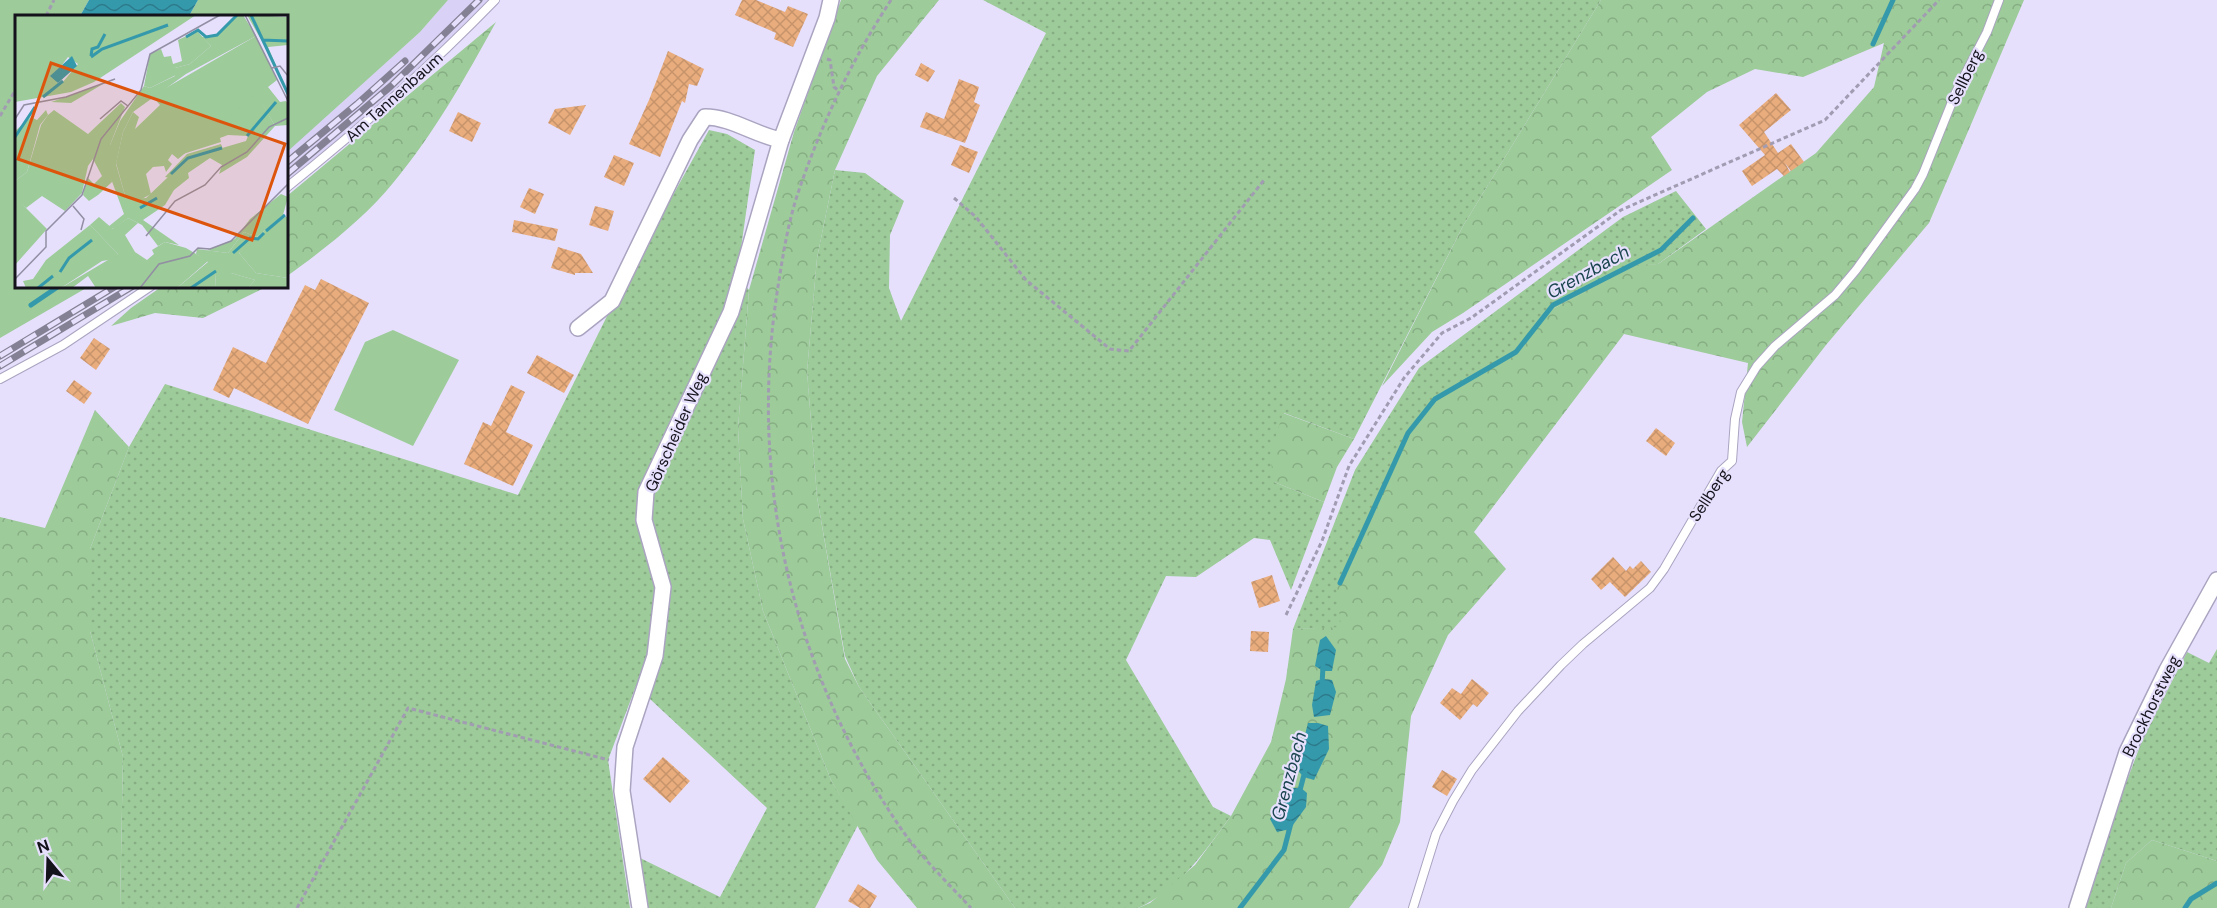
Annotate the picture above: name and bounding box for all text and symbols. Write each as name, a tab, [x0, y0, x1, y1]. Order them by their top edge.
inset map	[15, 15, 288, 288]
street label: Sellberg	[1943, 46, 1987, 108]
street label: Am Tannenbaum	[341, 48, 447, 146]
water label: Grenzbach	[1542, 239, 1634, 305]
street label: Görscheider Weg	[640, 369, 712, 495]
street label: Sellberg	[1684, 464, 1734, 526]
street label: Brockhorstweg	[2117, 652, 2185, 760]
water label: Grenzbach	[1266, 729, 1312, 823]
north arrow	[18, 830, 78, 890]
text: N	[34, 834, 52, 858]

